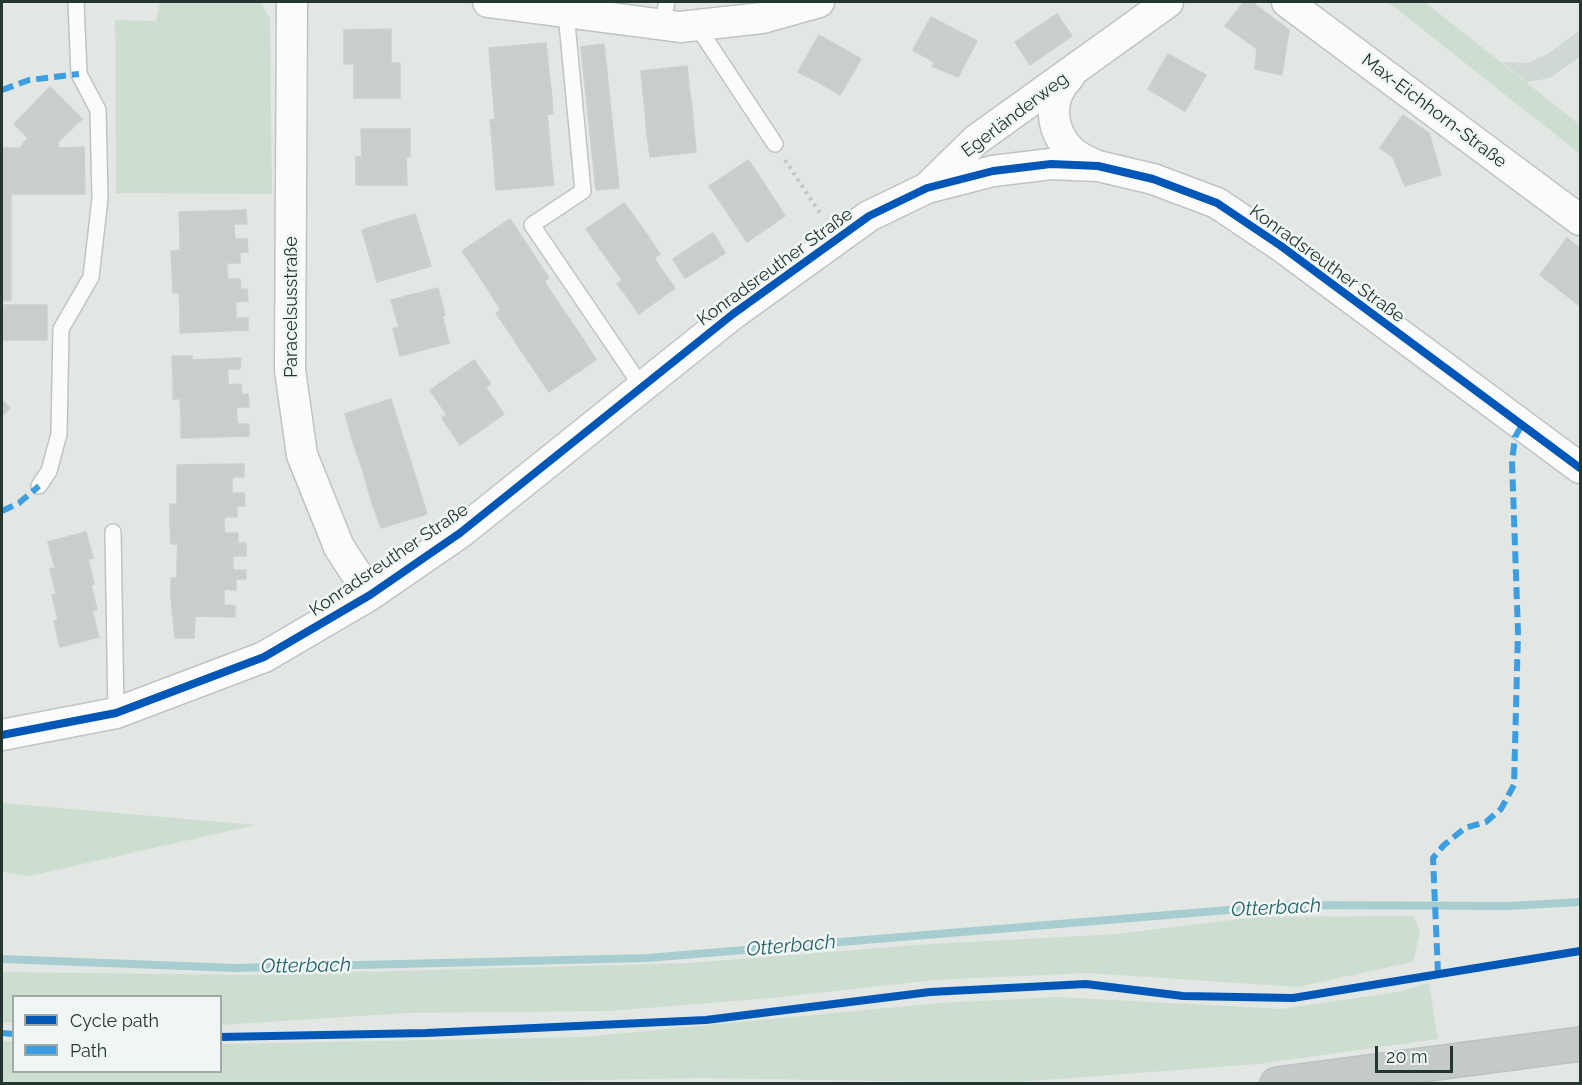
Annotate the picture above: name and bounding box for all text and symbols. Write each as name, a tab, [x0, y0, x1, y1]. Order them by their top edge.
street label: Max-Eichhorn-Straße	[1357, 49, 1511, 173]
street label: Egerländerweg	[957, 68, 1073, 162]
street label: Konradsreuther Straße	[1245, 200, 1409, 328]
street label: Konradsreuther Straße	[693, 203, 857, 331]
street label: Paracelsusstraße	[281, 236, 303, 378]
street label: Konradsreuther Straße	[306, 499, 472, 621]
water label: Otterbach	[1230, 894, 1322, 922]
water label: Otterbach	[745, 930, 837, 962]
water label: Otterbach	[261, 953, 351, 979]
legend	[12, 995, 222, 1073]
text: Cycle path	[70, 1010, 159, 1031]
scale bar	[1378, 1034, 1456, 1072]
text: Path	[70, 1040, 107, 1061]
text: 20 m	[1386, 1046, 1428, 1067]

